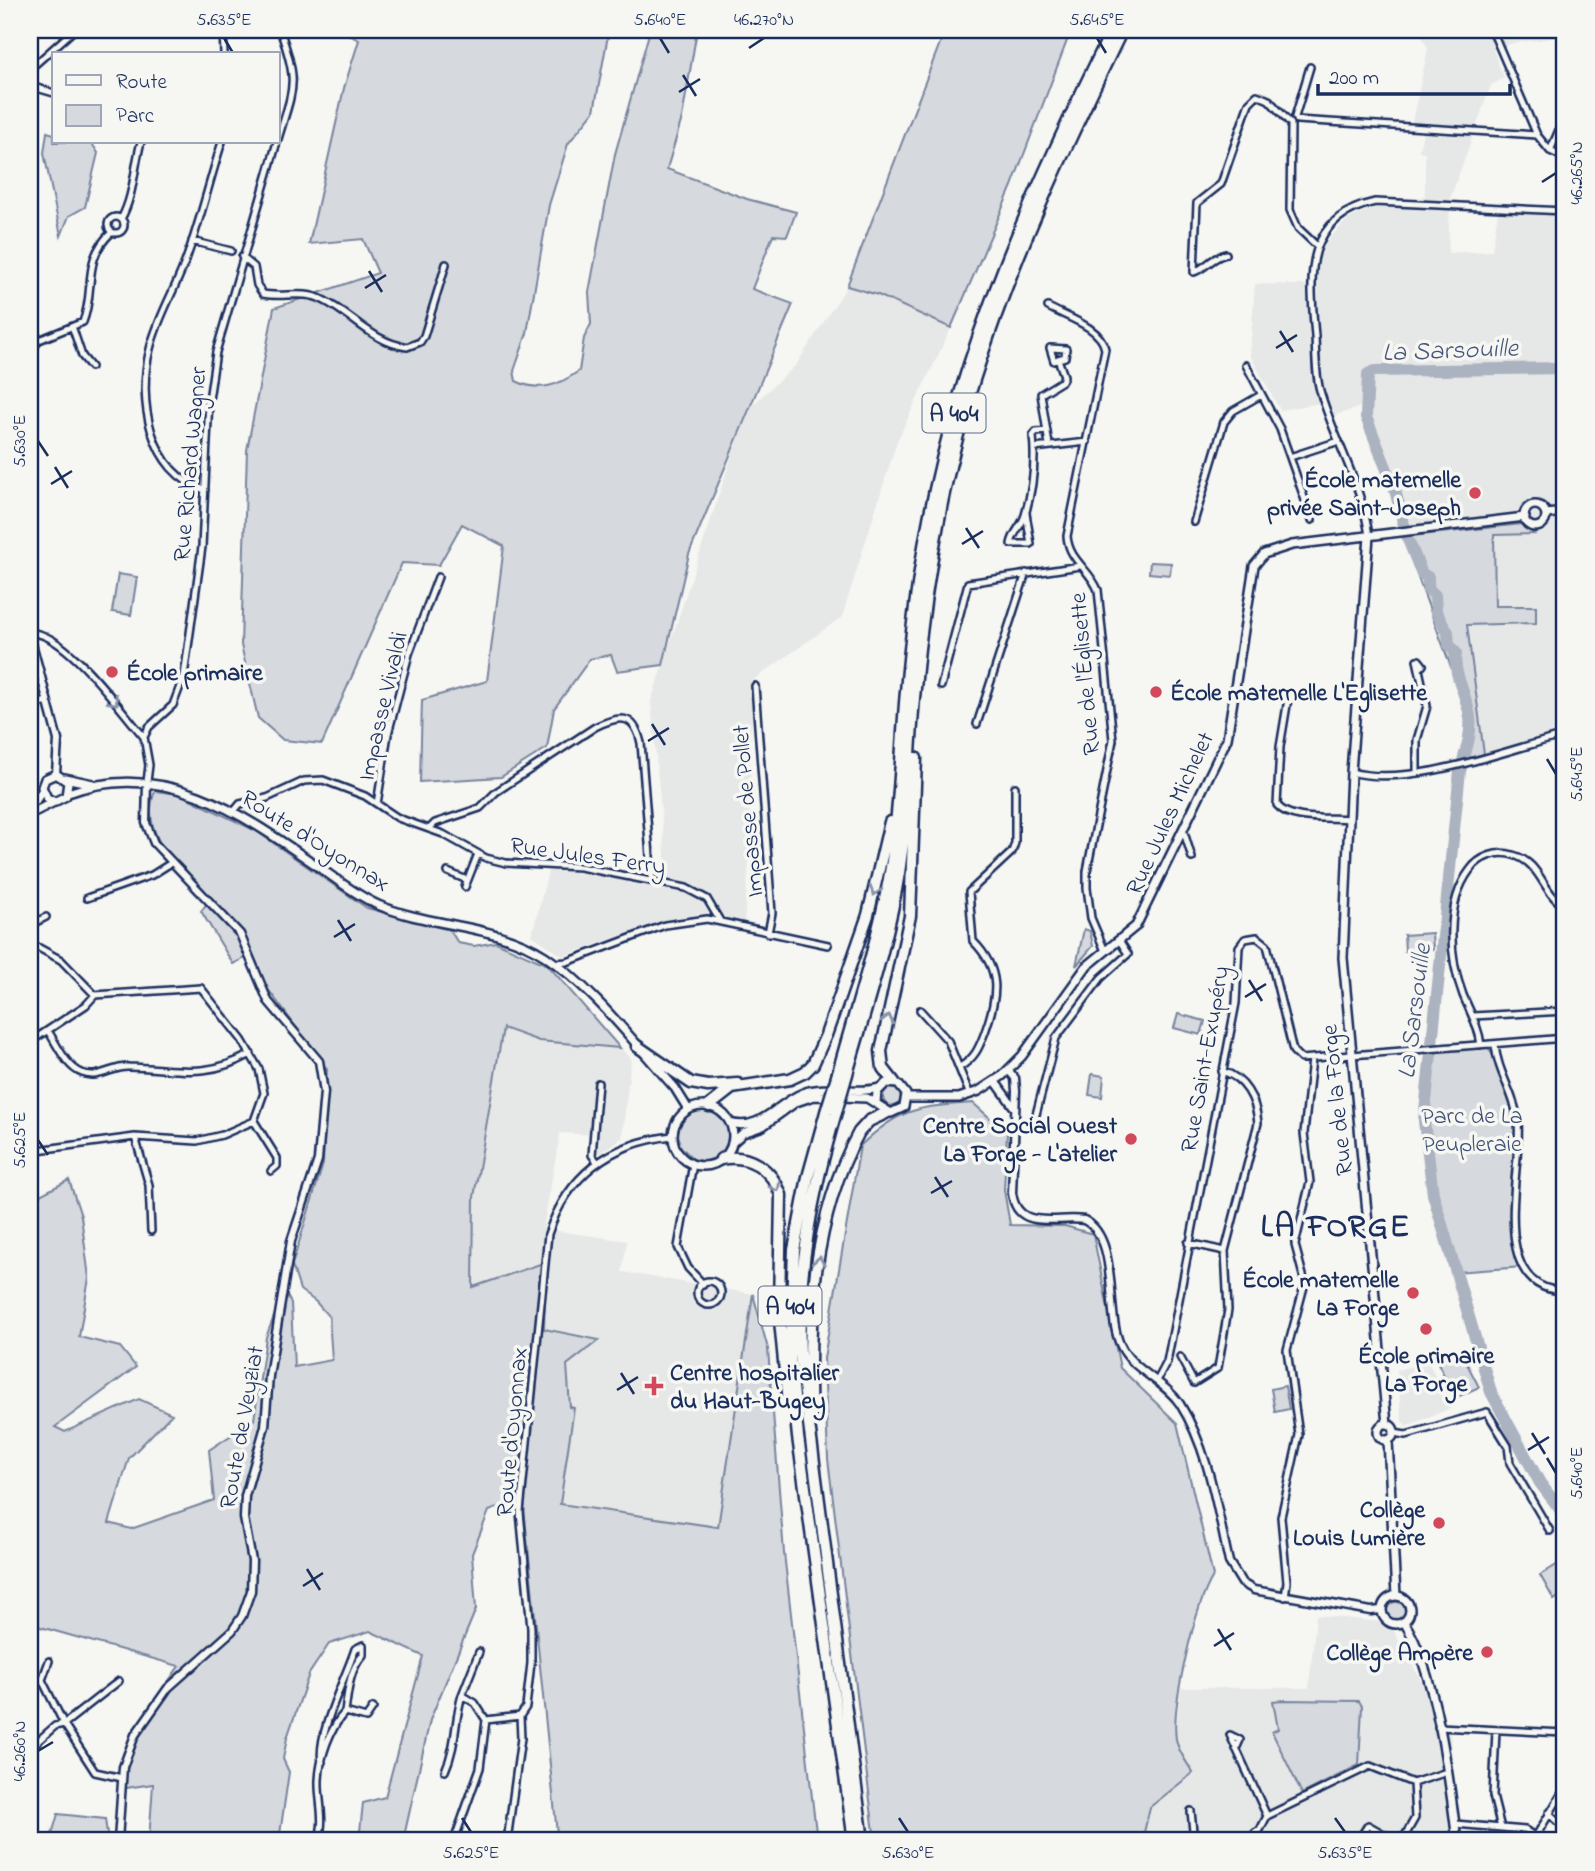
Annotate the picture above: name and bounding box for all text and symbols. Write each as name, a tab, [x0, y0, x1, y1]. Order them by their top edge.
text: 5.635°E	[196, 8, 252, 34]
text: 5.640°E	[634, 8, 686, 34]
text: 46.270°N	[734, 8, 794, 34]
text: 5.645°E	[1069, 8, 1125, 34]
legend	[52, 52, 280, 144]
scale bar	[1318, 52, 1511, 96]
text: 200 m	[1329, 64, 1379, 94]
text: Route	[116, 68, 168, 98]
text: Parc	[116, 102, 155, 132]
text: 46.265°N	[1565, 141, 1591, 205]
water label: La Sarsouille	[1382, 331, 1520, 373]
street label: Rue Richard Wagner	[166, 365, 217, 563]
road number: A 404	[922, 394, 986, 432]
text: 5.630°E	[8, 415, 34, 467]
place label: École maternelle privée Saint-Joseph	[1267, 464, 1462, 527]
marker: École maternelle privée Saint-Joseph	[1467, 485, 1483, 501]
street label: Rue de l'Églisette	[1062, 591, 1111, 757]
street label: Impasse Vivaldi	[350, 628, 419, 785]
place label: École primaire	[126, 657, 264, 692]
marker: École primaire	[104, 664, 120, 680]
place label: École maternelle L'Eglisette	[1170, 677, 1428, 713]
marker: École maternelle L'Eglisette	[1148, 684, 1164, 700]
one-way arrow	[105, 692, 118, 705]
street label: Impasse de Pollet	[725, 723, 774, 898]
street label: Rue Jules Michelet	[1118, 727, 1224, 901]
text: 5.645°E	[1565, 746, 1591, 802]
street label: Route d'Oyonnax	[233, 782, 396, 903]
street label: Rue Jules Ferry	[508, 829, 668, 887]
one-way arrow	[868, 885, 883, 897]
water label: La Sarsouille	[1389, 940, 1443, 1081]
street label: Rue Saint-Exupéry	[1173, 963, 1241, 1156]
one-way arrow	[880, 1014, 894, 1026]
street label: Rue de la Forge	[1313, 1022, 1364, 1177]
park label: Parc de La Peupleraie	[1421, 1100, 1523, 1163]
place label: Centre Social Ouest La Forge - L'atelier	[923, 1110, 1118, 1174]
text: 5.625°E	[8, 1111, 34, 1168]
marker: Centre Social Ouest La Forge - L'atelier	[1123, 1131, 1139, 1147]
one-way arrow	[768, 1180, 782, 1192]
district label: LA FORGE	[1261, 1205, 1411, 1252]
one-way arrow	[811, 1255, 826, 1267]
place label: École maternelle La Forge	[1242, 1264, 1400, 1328]
marker: École maternelle La Forge	[1405, 1285, 1421, 1301]
road number: A 404	[758, 1287, 822, 1326]
marker: École primaire La Forge	[1418, 1321, 1434, 1337]
place label: École primaire La Forge	[1358, 1340, 1496, 1404]
street label: Route de Veyziat	[212, 1343, 276, 1512]
street label: Route d'Oyonnax	[489, 1346, 539, 1518]
place label: Centre hospitalier du Haut-Bugey	[670, 1357, 840, 1421]
marker: Centre hospitalier du Haut-Bugey	[644, 1376, 664, 1396]
text: 5.640°E	[1565, 1447, 1591, 1499]
place label: Collège Louis Lumière	[1293, 1494, 1426, 1557]
marker: Collège Louis Lumière	[1431, 1515, 1447, 1531]
place label: Collège Ampère	[1326, 1637, 1474, 1673]
marker: Collège Ampère	[1479, 1644, 1495, 1660]
text: 46.260°N	[8, 1721, 34, 1781]
text: 5.625°E	[443, 1841, 500, 1867]
text: 5.630°E	[882, 1841, 934, 1867]
text: 5.635°E	[1317, 1841, 1373, 1867]

